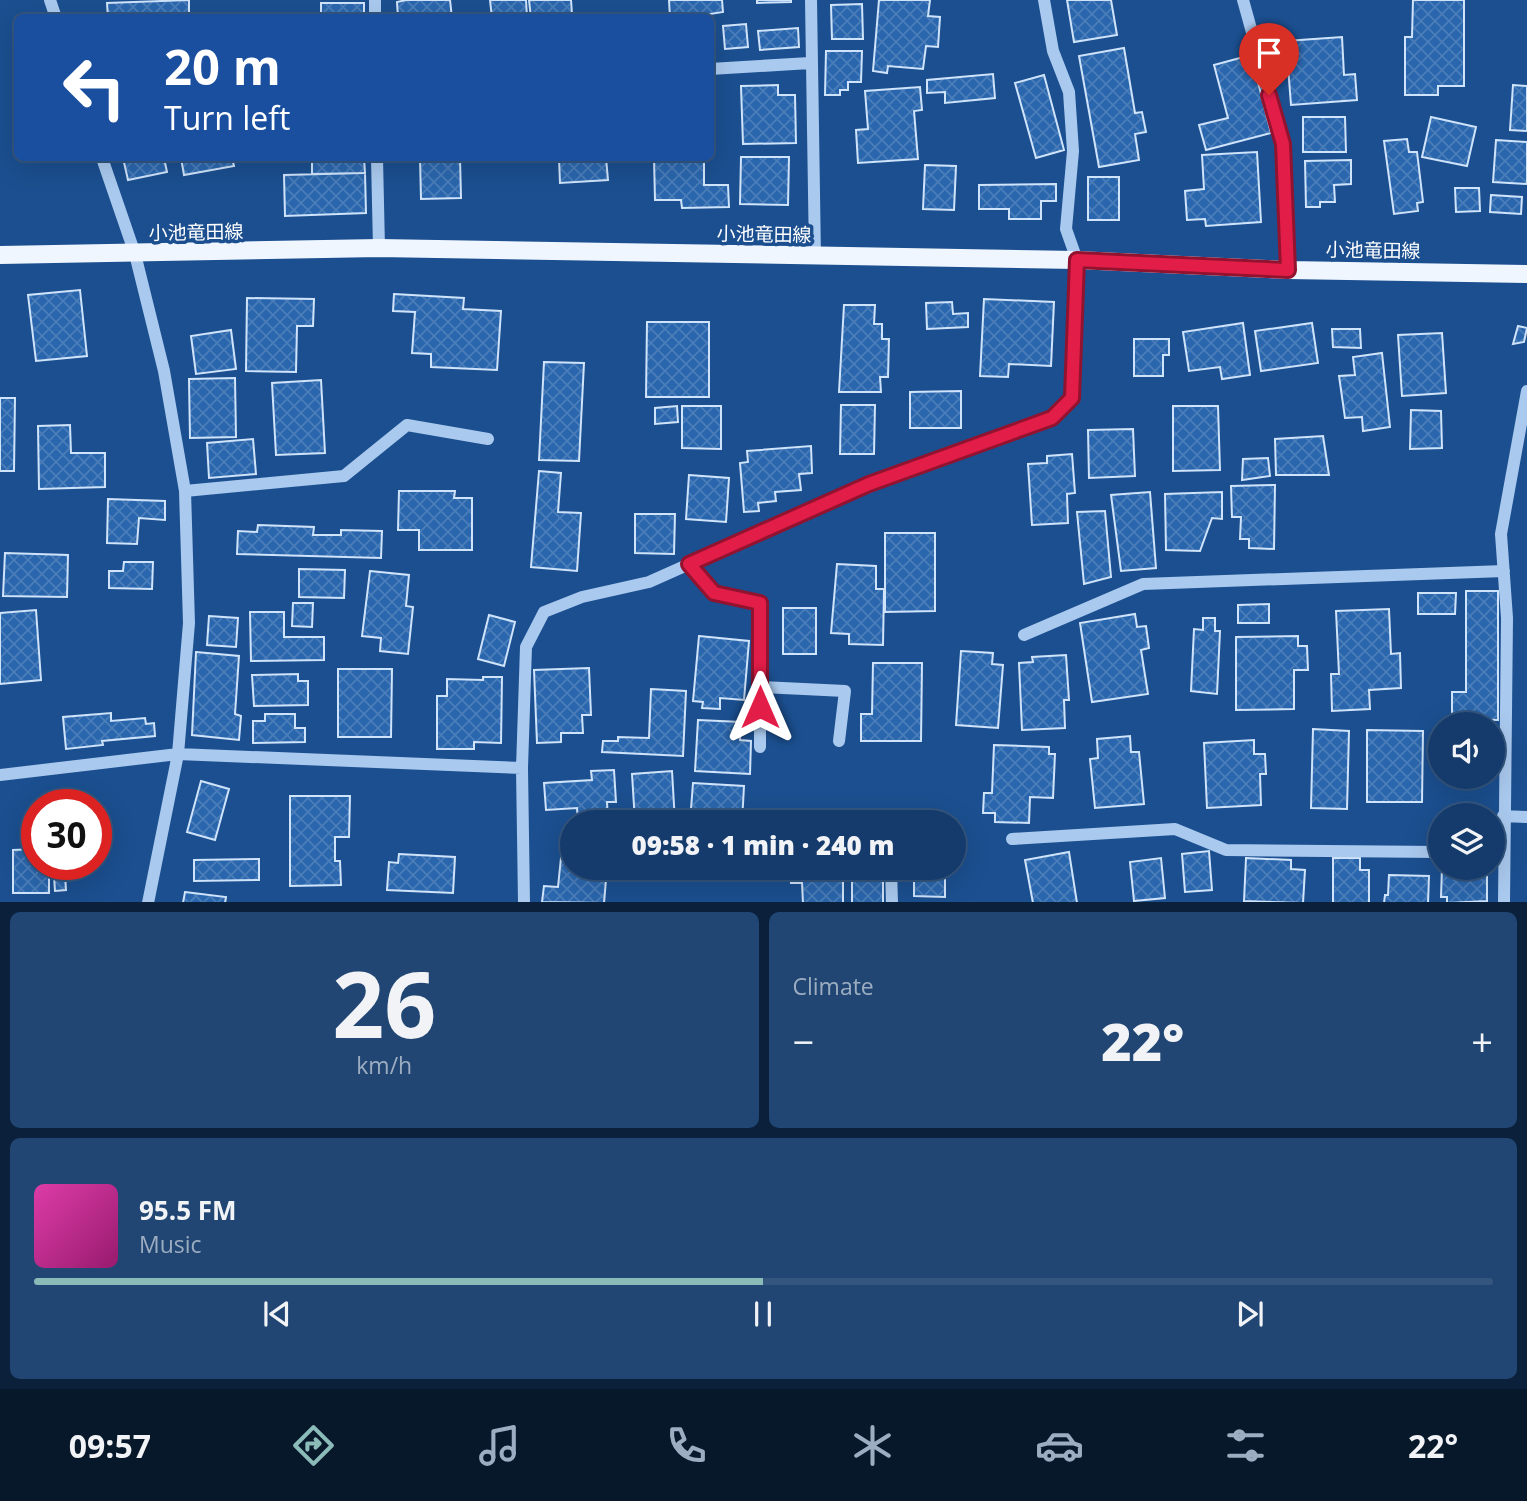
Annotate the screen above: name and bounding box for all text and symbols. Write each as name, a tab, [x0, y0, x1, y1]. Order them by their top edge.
pin	[1239, 23, 1299, 95]
text: 20 m	[164, 33, 281, 99]
icon: arrive	[1250, 34, 1288, 72]
icon: left	[49, 42, 140, 133]
text: Turn left	[164, 96, 290, 139]
street label: 小池竜田線	[148, 218, 244, 246]
street label: 小池竜田線	[716, 220, 812, 248]
street label: 小池竜田線	[1325, 236, 1421, 264]
position arrow	[723, 670, 797, 744]
map controls	[1428, 712, 1505, 880]
button: sound	[1428, 712, 1505, 789]
speed limit sign: 30	[21, 789, 112, 880]
button: layers	[1428, 803, 1505, 880]
text: 09:58 · 1 min · 240 m	[632, 827, 894, 863]
text: 26	[332, 941, 436, 1065]
text: Climate	[793, 970, 874, 1002]
text: 22°	[1101, 1005, 1184, 1076]
text: −	[793, 1015, 814, 1067]
text: +	[1471, 1015, 1493, 1067]
text: km/h	[356, 1049, 412, 1081]
text: 95.5 FM	[139, 1192, 237, 1228]
text: Music	[139, 1228, 202, 1260]
icon: previous	[258, 1295, 296, 1333]
icon: pause	[744, 1295, 782, 1333]
icon: next	[1231, 1295, 1269, 1333]
icon: directions	[289, 1421, 338, 1470]
icon: music	[475, 1421, 524, 1470]
icon: phone	[662, 1421, 711, 1470]
icon: climate	[848, 1421, 897, 1470]
icon: car	[1035, 1421, 1084, 1470]
icon: filters	[1221, 1421, 1270, 1470]
text: 09:57	[69, 1424, 151, 1467]
text: 22°	[1408, 1424, 1458, 1467]

